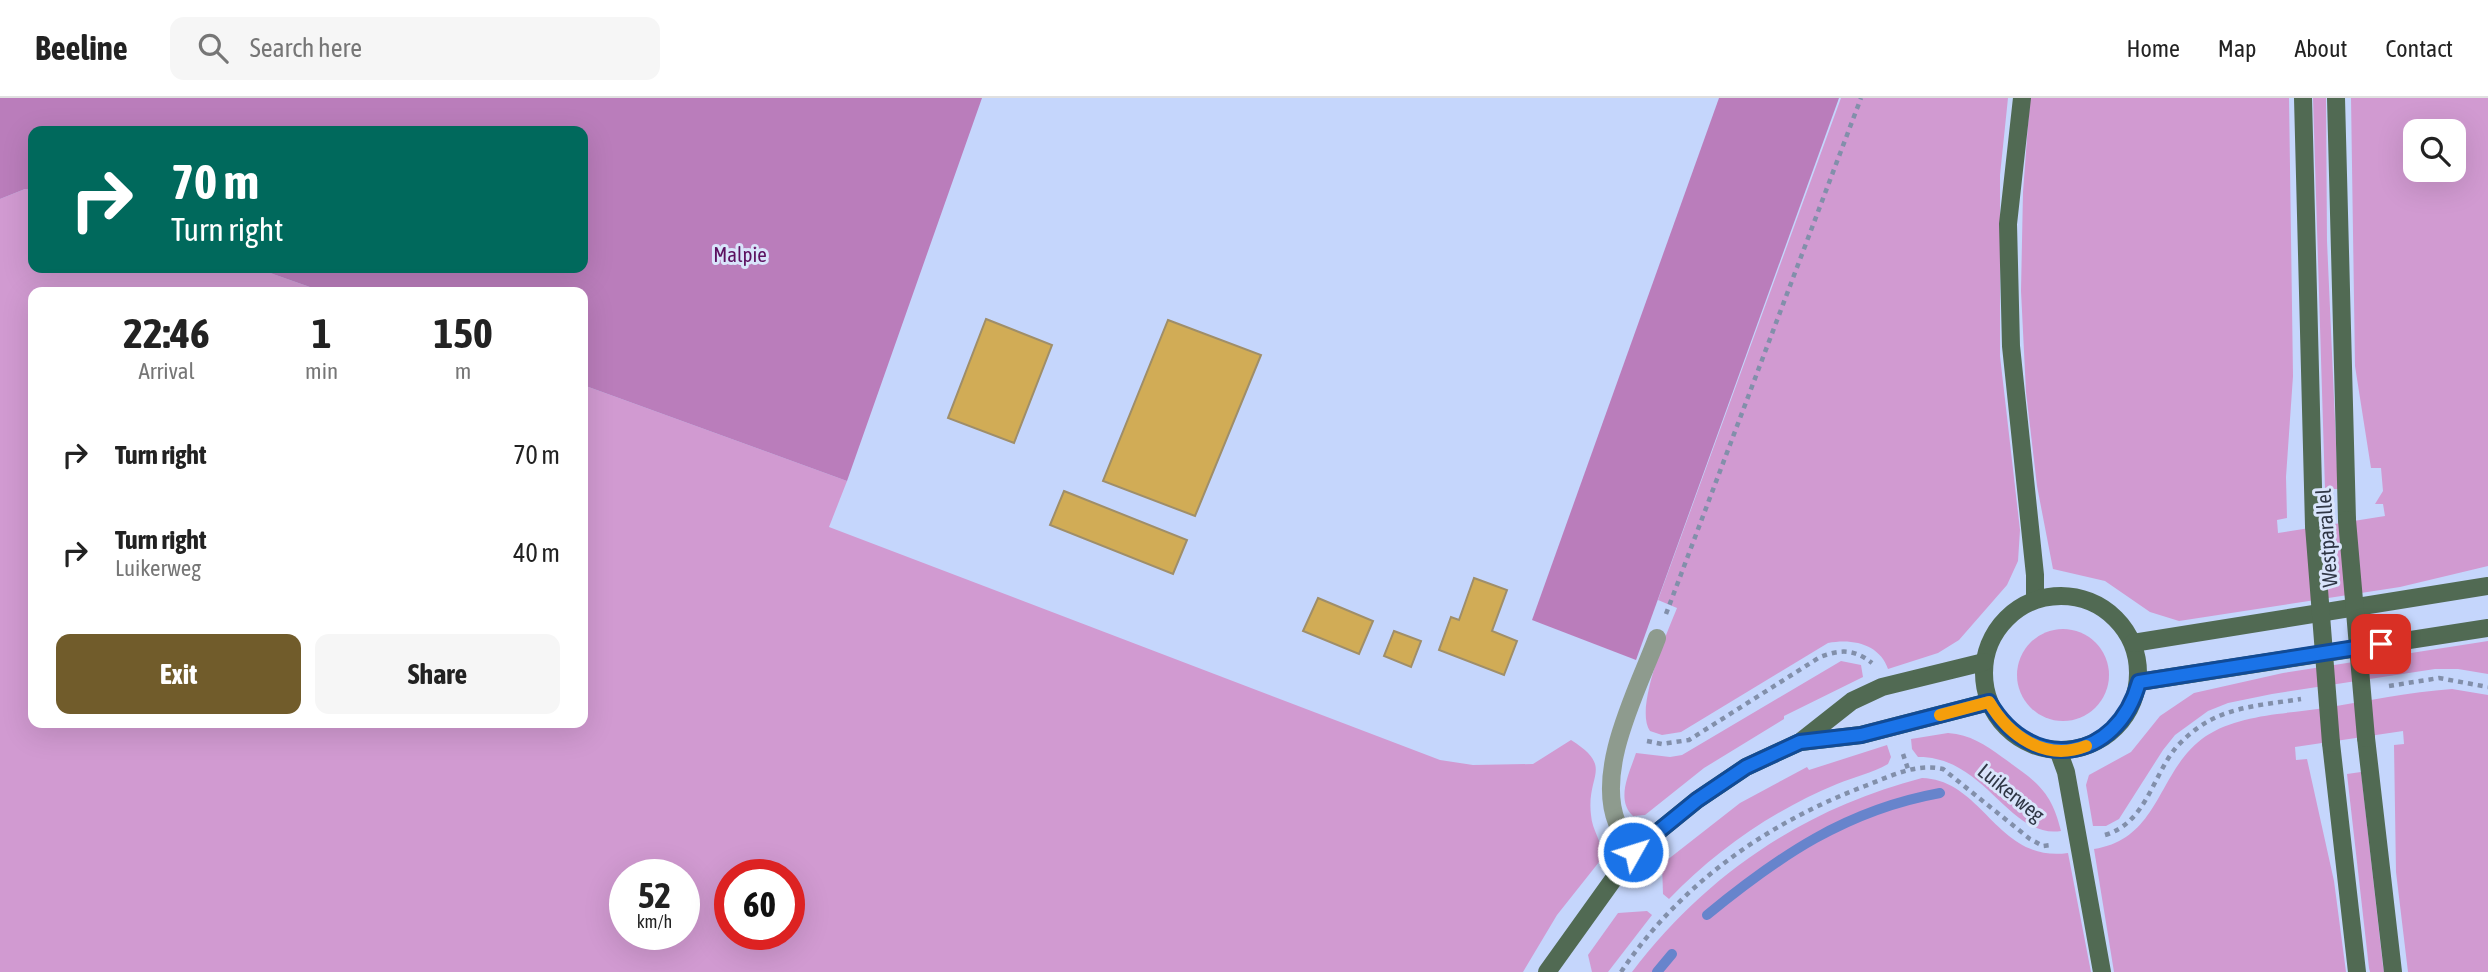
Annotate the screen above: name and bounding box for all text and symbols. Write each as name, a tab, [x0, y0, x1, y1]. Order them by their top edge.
search box	[170, 17, 660, 80]
text: Beeline	[35, 29, 128, 67]
icon: search	[194, 29, 232, 67]
text: Search here	[250, 33, 362, 63]
text: Home	[2126, 35, 2180, 62]
text: Map	[2218, 35, 2256, 62]
text: About	[2294, 35, 2347, 62]
text: Contact	[2385, 35, 2453, 62]
map controls	[2403, 119, 2466, 182]
button: search	[2403, 119, 2466, 182]
text: 70 m	[171, 153, 259, 209]
icon: right	[56, 154, 147, 245]
text: Turn right	[171, 211, 284, 248]
park label: Malpie	[713, 242, 767, 266]
text: 22:46	[123, 309, 210, 357]
text: 1	[312, 309, 331, 357]
text: 150	[433, 309, 493, 357]
text: Arrival	[138, 358, 195, 384]
text: min	[305, 358, 338, 384]
text: m	[455, 358, 471, 384]
icon: right	[56, 436, 94, 474]
text: Turn right	[115, 440, 206, 470]
text: 70 m	[513, 440, 560, 470]
street label: Westparallel	[2311, 487, 2341, 588]
text: Turn right	[115, 525, 206, 555]
icon: right	[56, 534, 94, 572]
text: 40 m	[513, 538, 560, 568]
text: Luikerweg	[115, 555, 201, 581]
pin	[2351, 614, 2411, 674]
icon: arrive	[2362, 625, 2400, 663]
button: Exit	[56, 634, 301, 714]
button: Share	[315, 634, 560, 714]
street label: Luikerweg	[1974, 758, 2050, 826]
position arrow	[1596, 815, 1670, 889]
speed limit sign: 60	[714, 859, 805, 950]
text: 52	[638, 875, 671, 915]
text: km/h	[637, 911, 672, 932]

